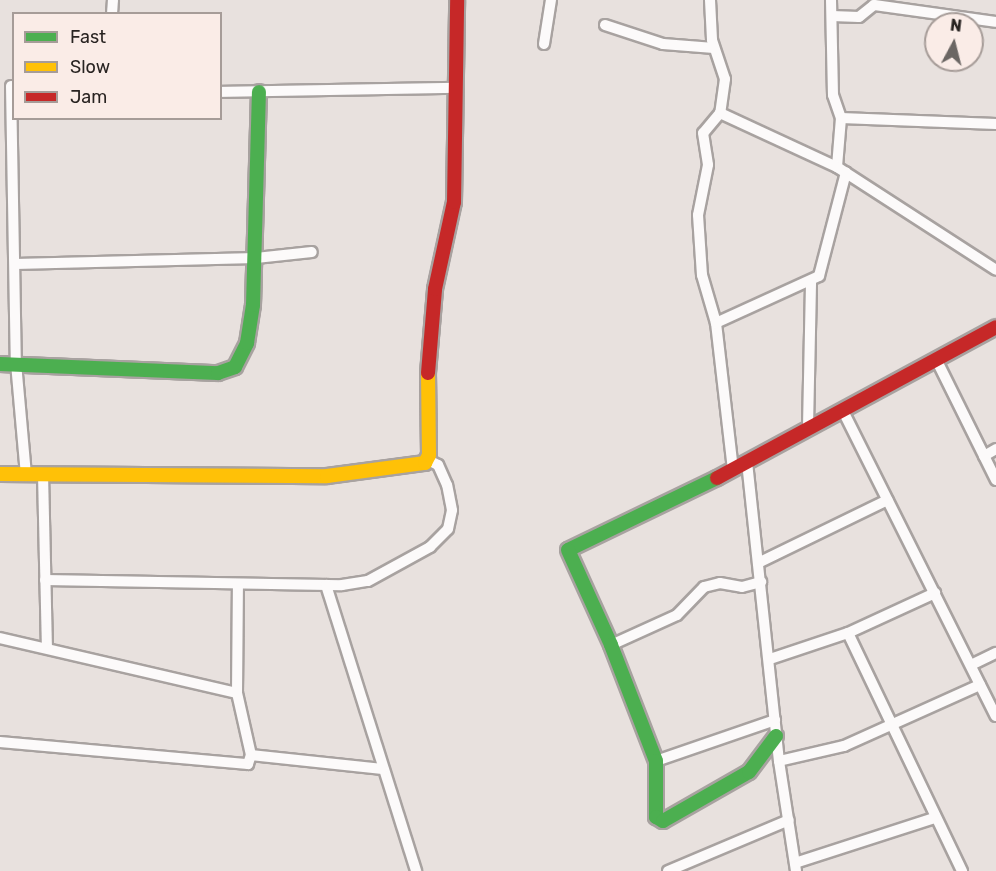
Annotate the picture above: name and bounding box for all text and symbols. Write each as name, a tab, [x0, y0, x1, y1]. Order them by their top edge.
legend	[12, 12, 222, 120]
north arrow	[924, 12, 984, 72]
text: N	[949, 15, 963, 36]
text: Fast	[70, 26, 106, 48]
text: Slow	[70, 56, 110, 78]
text: Jam	[70, 86, 107, 108]

